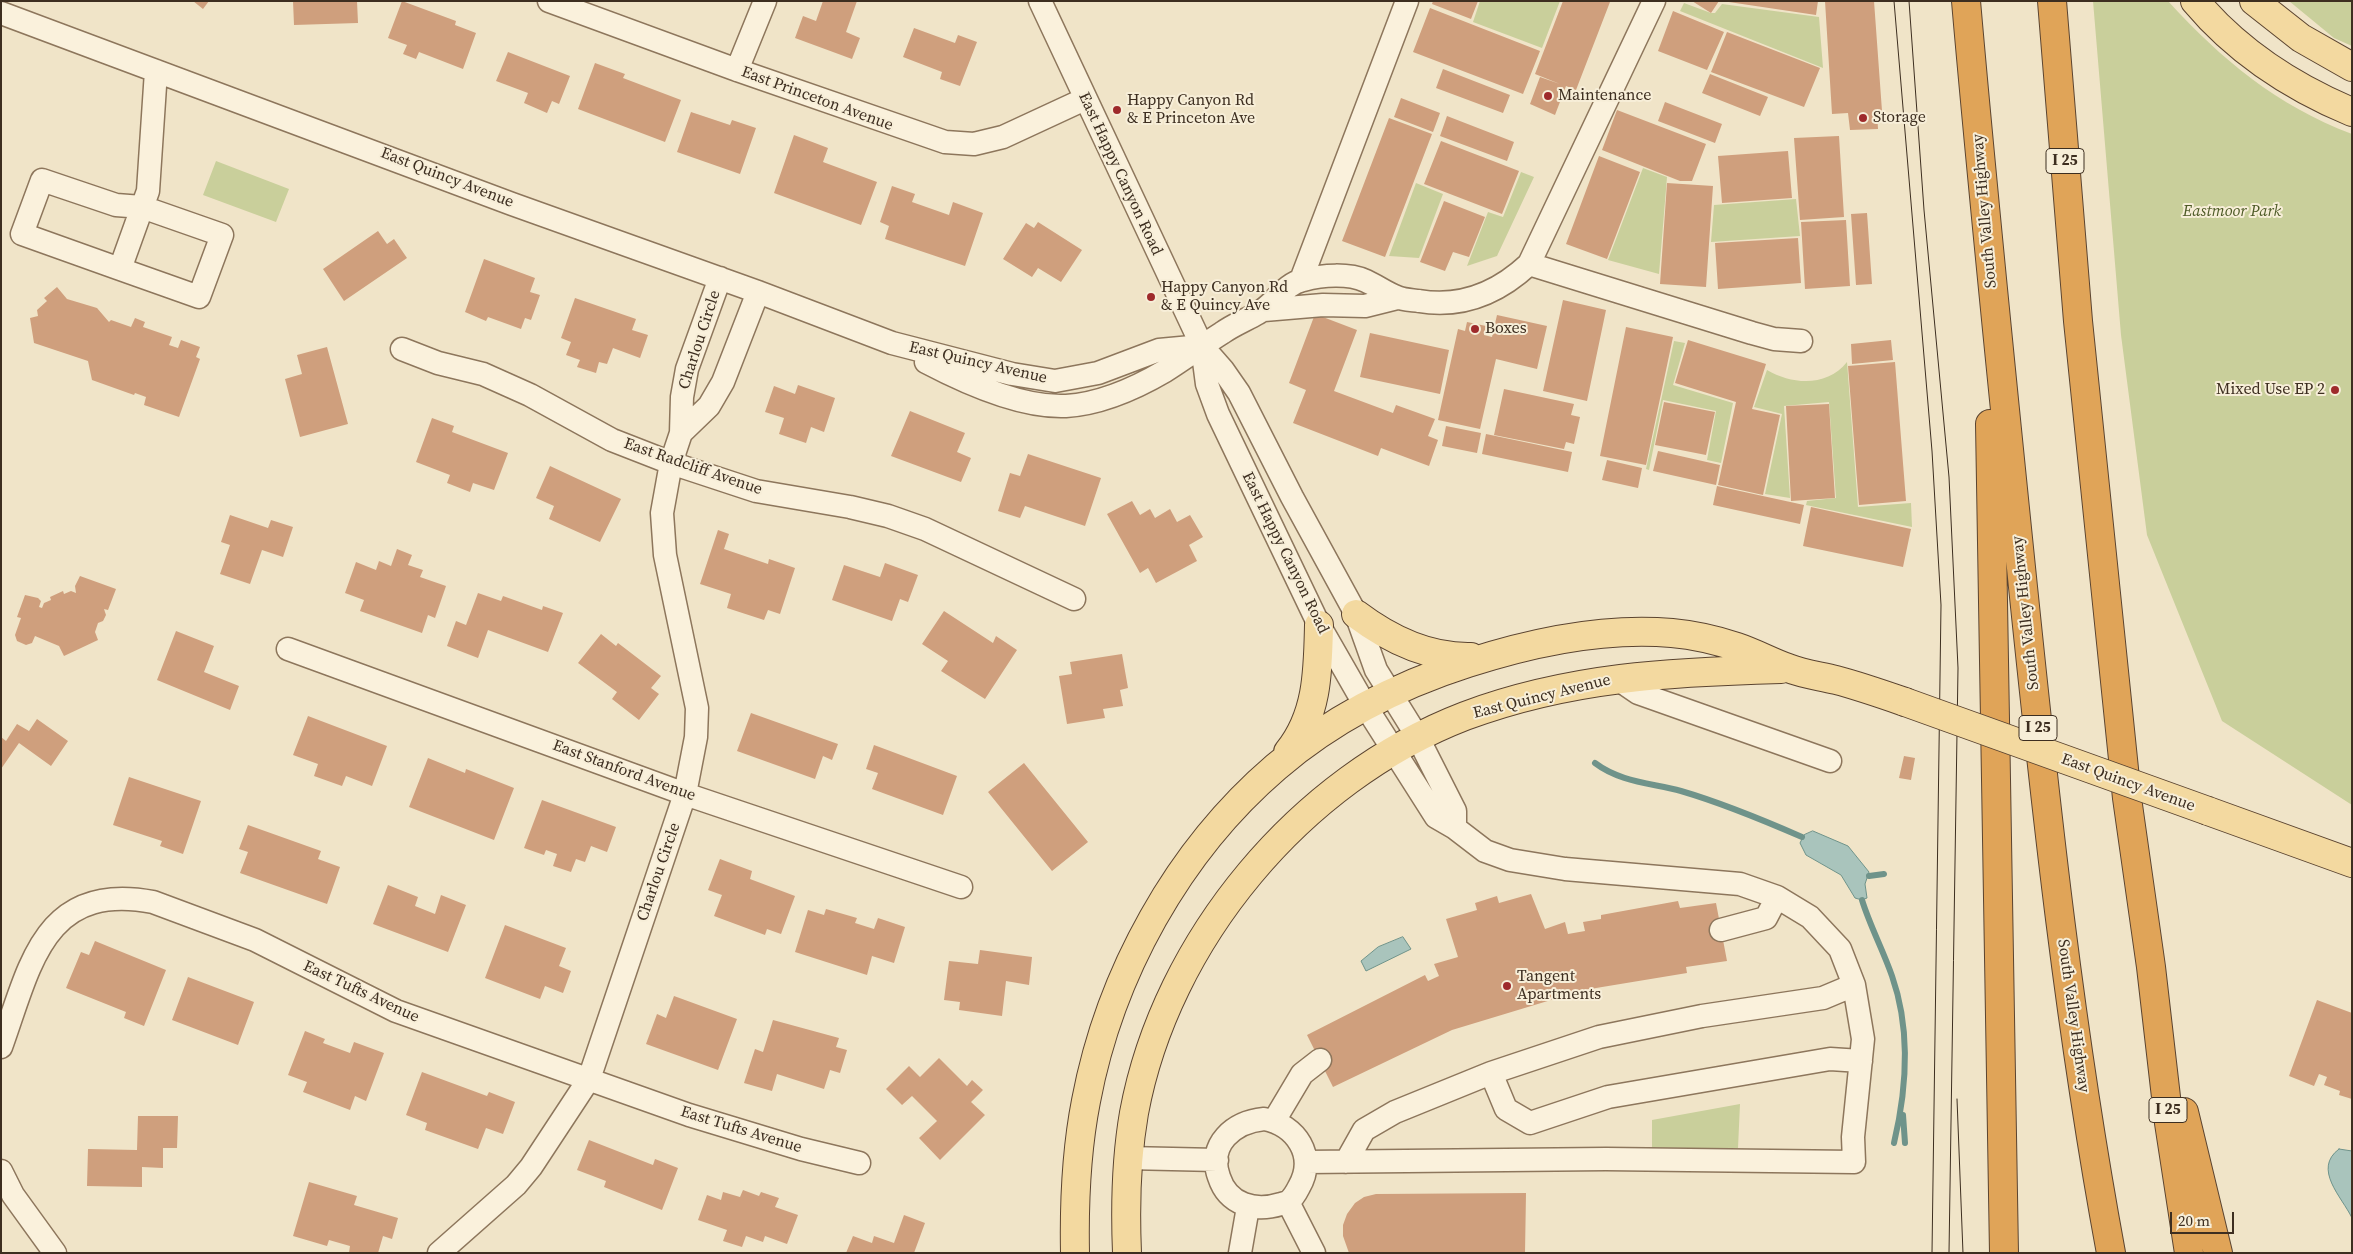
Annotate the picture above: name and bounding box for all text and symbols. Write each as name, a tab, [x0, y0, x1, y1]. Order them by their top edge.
street label: East Princeton Avenue	[739, 63, 895, 135]
place label: Maintenance	[1558, 86, 1651, 106]
street label: East Happy Canyon Road	[1074, 89, 1166, 259]
marker: Maintenance	[1542, 90, 1554, 102]
place label: Happy Canyon Rd & E Princeton Ave	[1127, 91, 1255, 129]
marker: Happy Canyon Rd & E Princeton Ave	[1111, 104, 1123, 116]
place label: Storage	[1873, 108, 1926, 128]
marker: Storage	[1857, 112, 1869, 124]
street label: South Valley Highway	[1969, 133, 2001, 289]
street label: East Quincy Avenue	[378, 144, 516, 212]
road number: I 25	[2046, 148, 2084, 174]
park label: Eastmoor Park	[2183, 202, 2281, 222]
place label: Happy Canyon Rd & E Quincy Ave	[1161, 278, 1288, 316]
street label: Charlou Circle	[675, 288, 725, 392]
marker: Happy Canyon Rd & E Quincy Ave	[1145, 291, 1157, 303]
place label: Boxes	[1485, 319, 1527, 339]
marker: Boxes	[1469, 323, 1481, 335]
street label: East Quincy Avenue	[907, 338, 1049, 388]
place label: Mixed Use EP 2	[2216, 380, 2325, 400]
marker: Mixed Use EP 2	[2329, 384, 2341, 396]
street label: East Radcliff Avenue	[621, 434, 765, 500]
street label: East Happy Canyon Road	[1237, 469, 1333, 637]
street label: South Valley Highway	[2008, 535, 2044, 691]
street label: East Quincy Avenue	[1471, 671, 1613, 723]
road number: I 25	[2019, 716, 2057, 740]
street label: East Stanford Avenue	[550, 736, 698, 806]
street label: East Quincy Avenue	[2058, 750, 2198, 816]
street label: Charlou Circle	[633, 820, 685, 924]
street label: South Valley Highway	[2053, 938, 2093, 1094]
street label: East Tufts Avenue	[300, 957, 422, 1027]
place label: Tangent Apartments	[1517, 967, 1601, 1005]
marker: Tangent Apartments	[1501, 980, 1513, 992]
road number: I 25	[2149, 1098, 2187, 1122]
street label: East Tufts Avenue	[678, 1102, 804, 1158]
scale bar	[2173, 1202, 2237, 1234]
text: 20 m	[2178, 1210, 2210, 1231]

